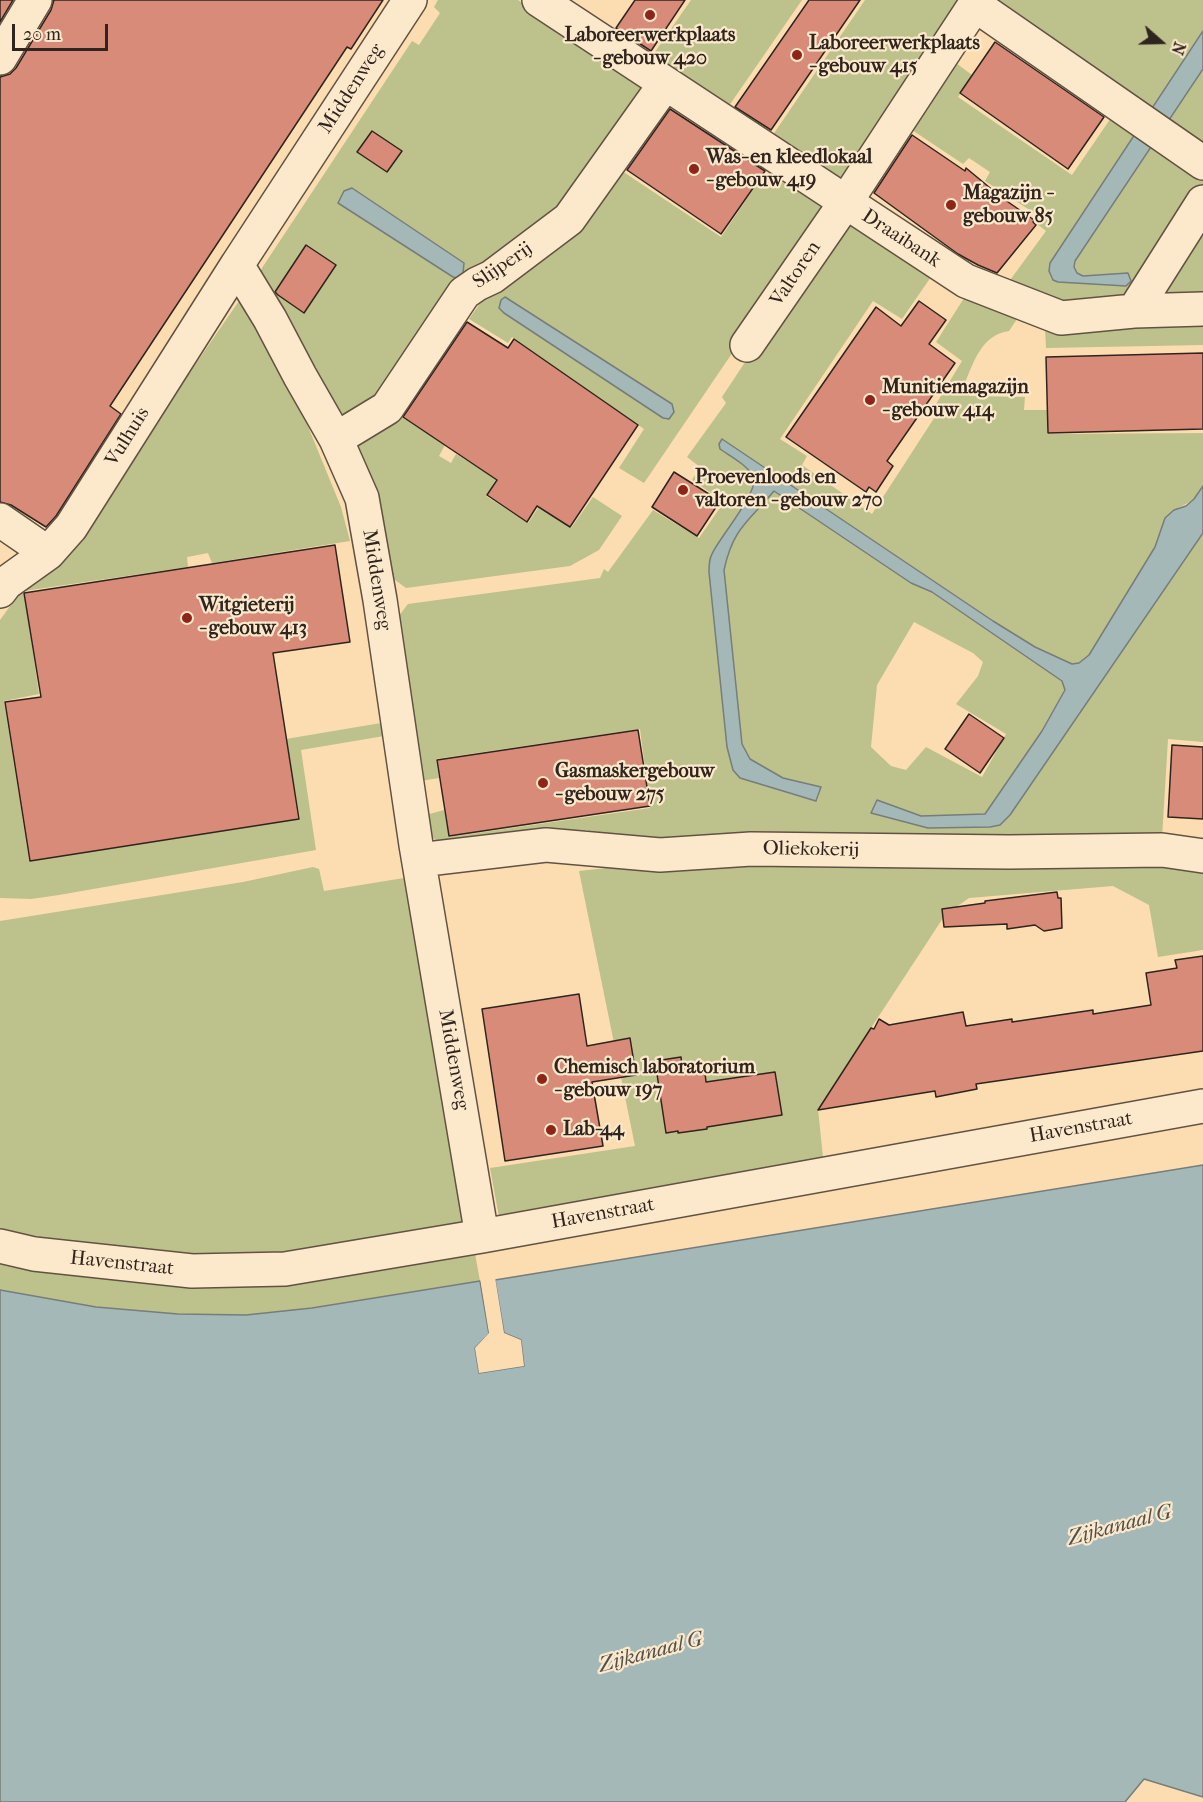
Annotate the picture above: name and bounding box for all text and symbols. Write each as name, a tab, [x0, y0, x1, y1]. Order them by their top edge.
marker: Laboreerwerkplaats - gebouw 420	[643, 8, 657, 22]
scale bar	[15, 12, 111, 50]
north arrow	[1131, 12, 1191, 72]
text: 20 m	[23, 24, 61, 45]
place label: Laboreerwerkplaats - gebouw 420	[565, 24, 735, 71]
place label: Laboreerwerkplaats - gebouw 415	[809, 32, 980, 79]
text: N	[1167, 39, 1189, 57]
street label: Middenweg	[314, 40, 390, 138]
marker: Laboreerwerkplaats - gebouw 415	[790, 48, 804, 62]
place label: Was- en kleedlokaal - gebouw 419	[706, 146, 872, 193]
marker: Was- en kleedlokaal - gebouw 419	[687, 162, 701, 176]
place label: Magazijn - gebouw 85	[963, 182, 1053, 229]
marker: Magazijn - gebouw 85	[944, 198, 958, 212]
street label: Draaibank	[857, 205, 945, 273]
street label: Slijperij	[468, 237, 538, 295]
street label: Valtoren	[766, 237, 826, 311]
place label: Munitiemagazijn - gebouw 414	[882, 376, 1029, 423]
marker: Munitiemagazijn - gebouw 414	[863, 393, 877, 407]
street label: Vulhuis	[101, 403, 155, 471]
place label: Proevenloods en valtoren - gebouw 270	[695, 466, 883, 513]
marker: Proevenloods en valtoren - gebouw 270	[676, 483, 690, 497]
street label: Middenweg	[356, 528, 396, 632]
place label: Witgieterij - gebouw 413	[199, 594, 307, 641]
marker: Witgieterij - gebouw 413	[180, 611, 194, 625]
place label: Gasmaskergebouw - gebouw 275	[555, 760, 714, 807]
marker: Gasmaskergebouw - gebouw 275	[536, 776, 550, 790]
street label: Oliekokerij	[763, 837, 859, 863]
street label: Middenweg	[432, 1008, 474, 1112]
place label: Chemisch laboratorium - gebouw 197	[554, 1056, 755, 1103]
marker: Chemisch laboratorium - gebouw 197	[535, 1072, 549, 1086]
street label: Havenstraat	[1027, 1107, 1135, 1149]
place label: Lab-44	[563, 1118, 624, 1142]
marker: Lab-44	[544, 1123, 558, 1137]
street label: Havenstraat	[549, 1193, 657, 1235]
street label: Havenstraat	[69, 1247, 175, 1281]
water label: Zijkanaal G	[1065, 1500, 1175, 1552]
water label: Zijkanaal G	[596, 1627, 706, 1679]

